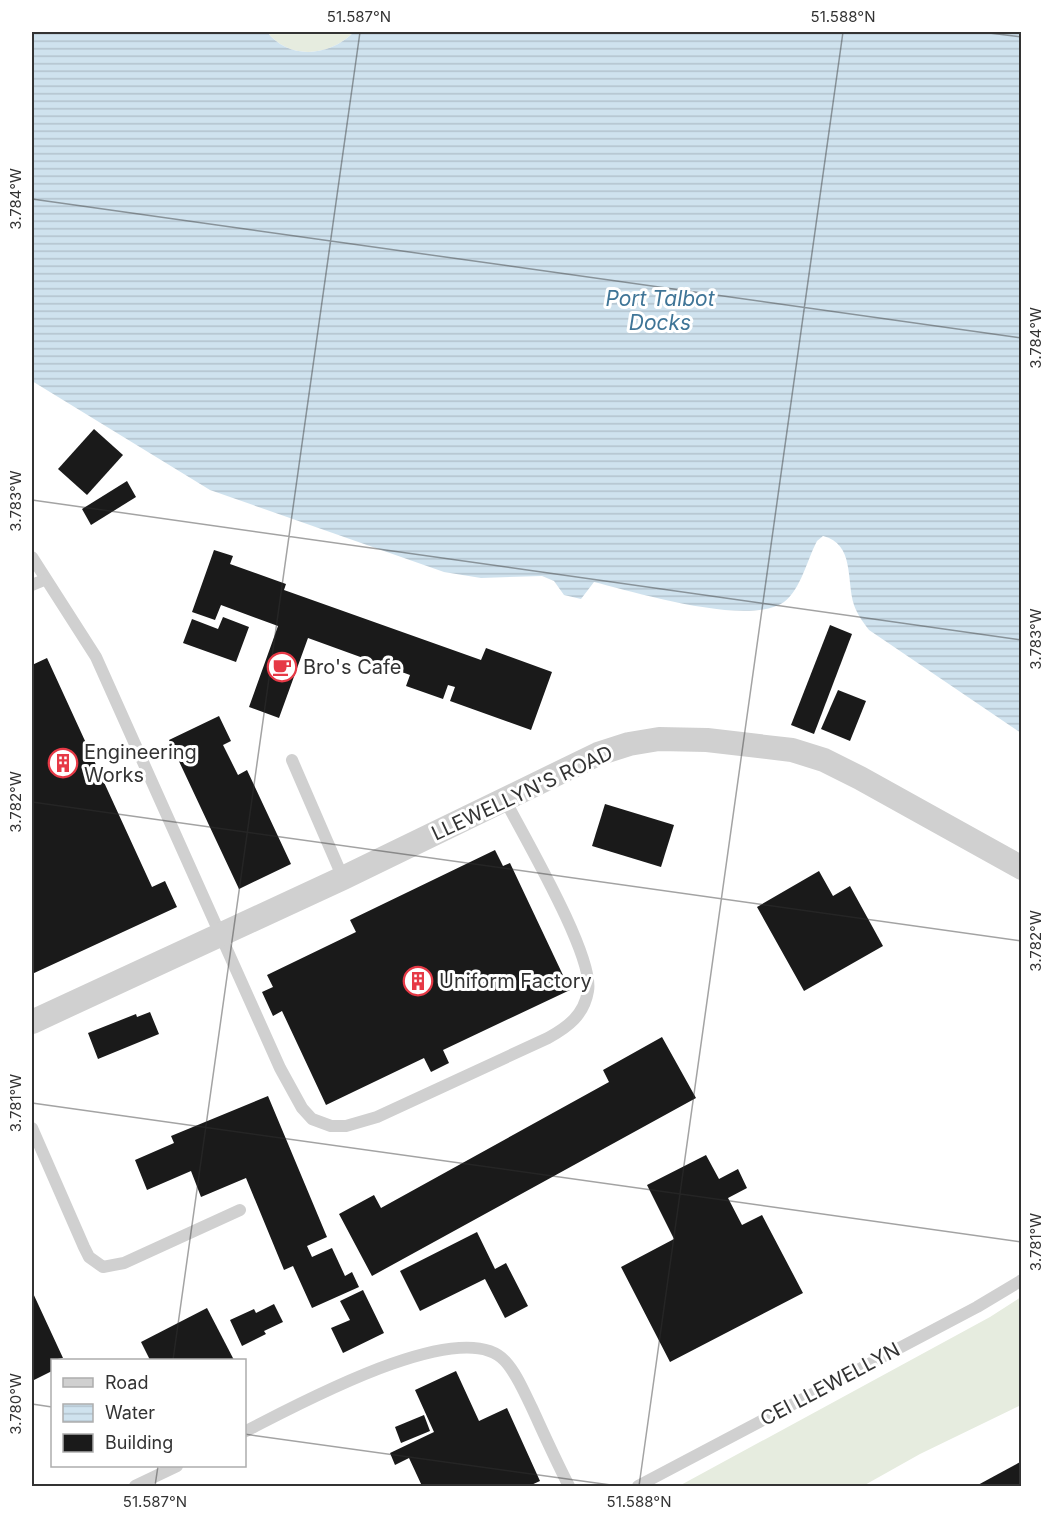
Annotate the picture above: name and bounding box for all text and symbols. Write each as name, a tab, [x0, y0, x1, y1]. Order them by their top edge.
text: 51.587°N	[327, 7, 391, 26]
text: 51.588°N	[811, 7, 875, 26]
text: 3.784°W	[6, 168, 25, 230]
water label: Port Talbot Docks	[605, 286, 716, 335]
text: 3.784°W	[1026, 307, 1045, 369]
text: 3.783°W	[6, 470, 25, 532]
text: 3.783°W	[1026, 608, 1045, 670]
cafe icon: Bro's Cafe	[266, 651, 298, 683]
place label: Bro's Cafe	[303, 655, 401, 679]
place label: Engineering Works	[84, 740, 197, 787]
street label: LLEWELLYN'S ROAD	[428, 740, 616, 846]
building icon: Engineering Works	[47, 747, 79, 779]
text: 3.782°W	[6, 771, 25, 833]
text: 3.782°W	[1026, 910, 1045, 972]
building icon: Uniform Factory	[402, 965, 434, 997]
place label: Uniform Factory	[439, 969, 592, 993]
text: 3.781°W	[6, 1074, 25, 1132]
text: 3.781°W	[1026, 1213, 1045, 1271]
street label: CEI LLEWELLYN	[756, 1337, 904, 1431]
legend	[51, 1359, 246, 1467]
text: Road	[105, 1372, 148, 1393]
text: 3.780°W	[6, 1373, 25, 1435]
text: Water	[105, 1402, 155, 1423]
text: Building	[105, 1432, 173, 1453]
text: 51.587°N	[123, 1492, 187, 1511]
text: 51.588°N	[607, 1492, 671, 1511]

